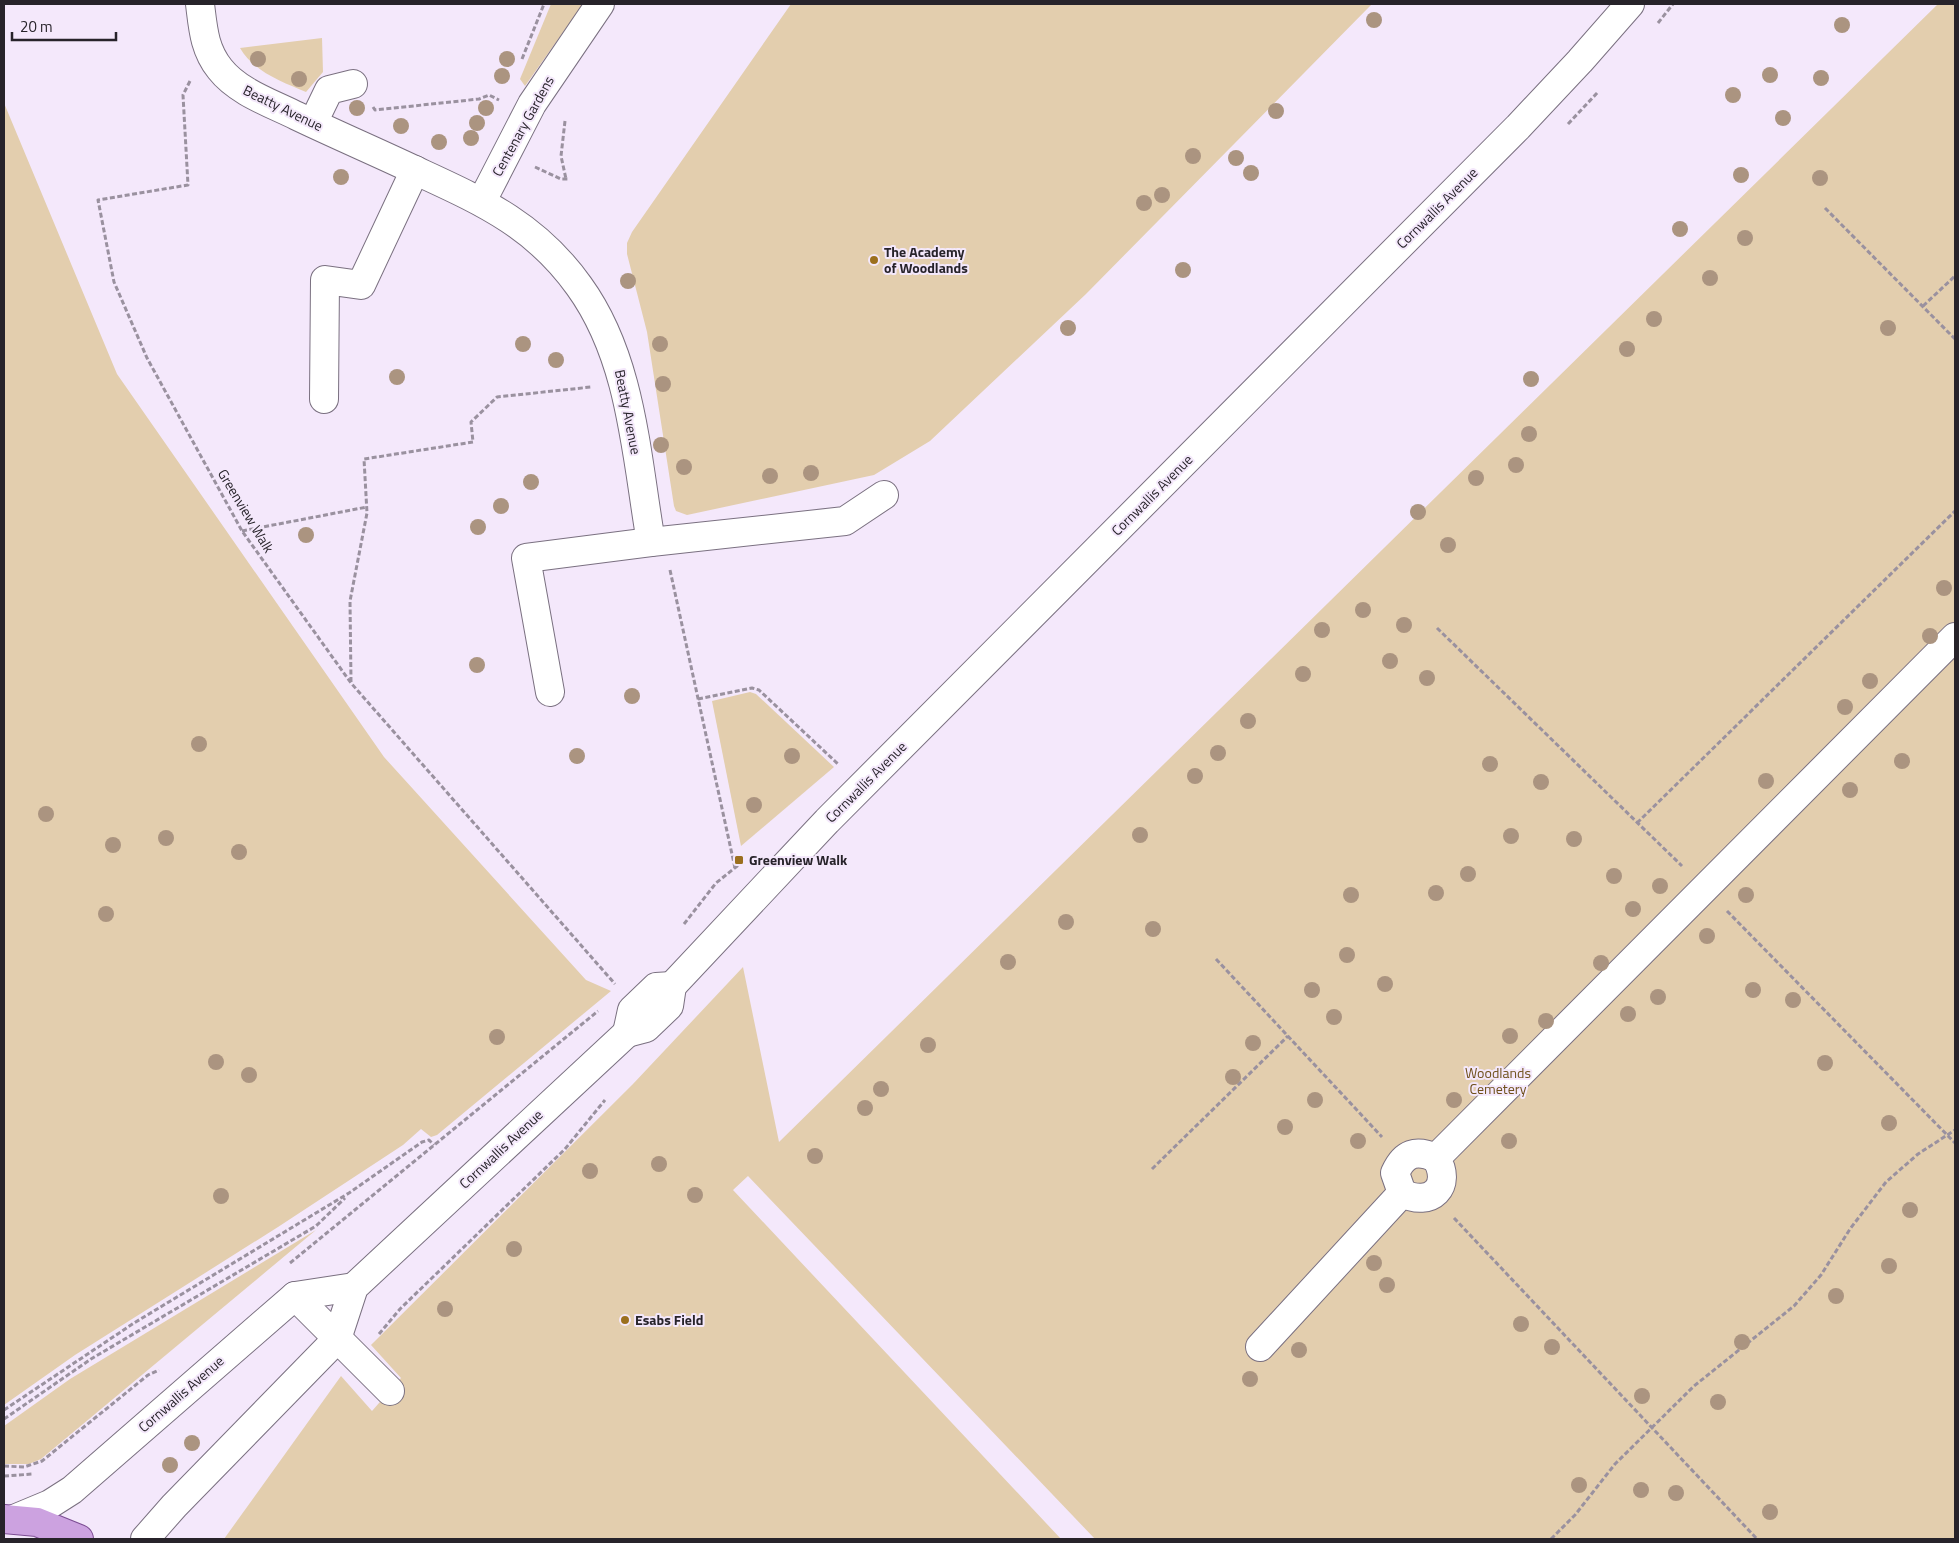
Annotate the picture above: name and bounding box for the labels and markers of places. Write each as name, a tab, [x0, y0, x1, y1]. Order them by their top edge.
place label: The Academy of Woodlands	[884, 241, 968, 278]
marker: The Academy of Woodlands	[868, 254, 880, 266]
place label: Greenview Walk	[749, 849, 848, 870]
marker: Greenview Walk	[733, 854, 745, 866]
place label: Esabs Field	[635, 1309, 703, 1330]
marker: Esabs Field	[619, 1314, 631, 1326]

